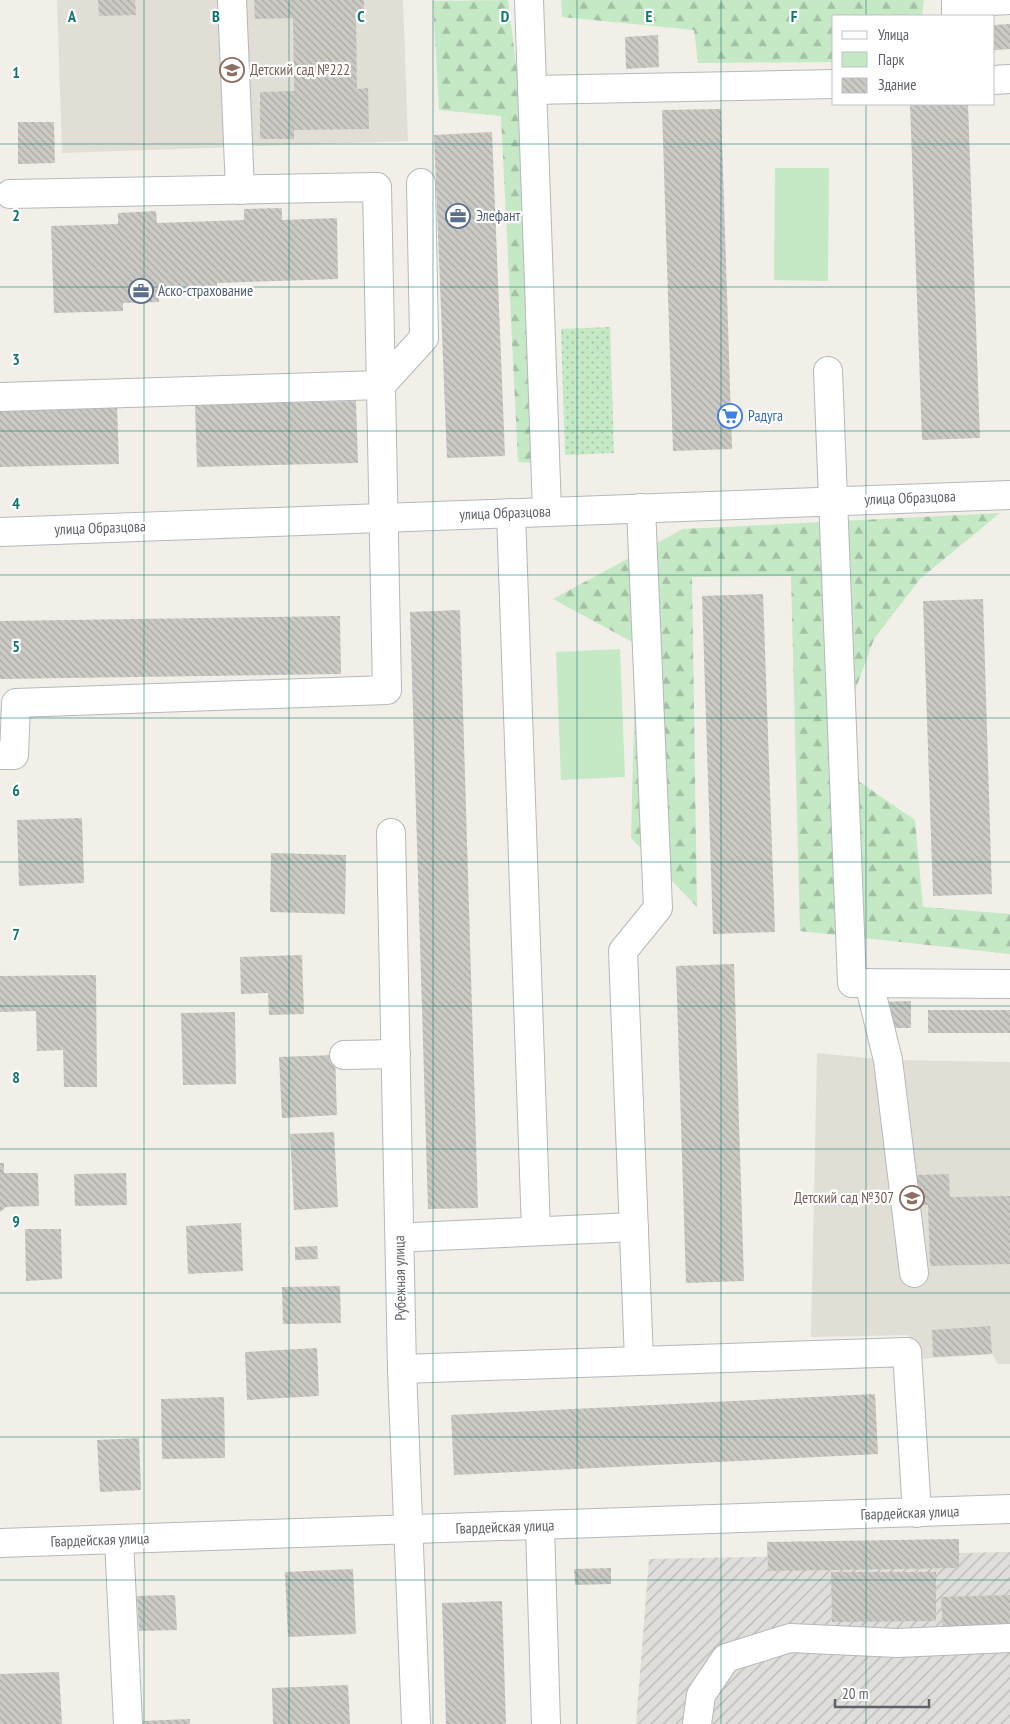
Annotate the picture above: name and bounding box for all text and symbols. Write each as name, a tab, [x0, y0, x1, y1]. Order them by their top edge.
text: A	[67, 6, 77, 26]
text: B	[212, 6, 220, 26]
text: C	[357, 6, 365, 26]
text: D	[501, 6, 510, 26]
text: E	[646, 6, 653, 26]
text: F	[791, 6, 798, 26]
legend	[832, 15, 995, 105]
text: Улица	[878, 25, 909, 44]
text: Парк	[878, 50, 904, 69]
school or university icon: Детский сад №222	[219, 57, 245, 83]
place label: Детский сад №222	[250, 60, 350, 79]
text: 1	[12, 62, 20, 82]
text: Здание	[878, 75, 916, 94]
office icon: Элефант	[445, 203, 471, 229]
text: 2	[12, 205, 20, 225]
place label: Элефант	[476, 206, 521, 225]
office icon: Аско-страхование	[128, 278, 154, 304]
place label: Аско-страхование	[158, 281, 253, 300]
text: 3	[12, 349, 20, 369]
supermarket icon: Радуга	[717, 403, 743, 429]
place label: Радуга	[748, 406, 783, 425]
street label: улица Образцова	[864, 486, 956, 509]
text: 4	[12, 493, 20, 513]
street label: улица Образцова	[459, 501, 551, 524]
street label: улица Образцова	[54, 516, 146, 539]
text: 5	[12, 636, 20, 656]
text: 6	[12, 780, 20, 800]
text: 7	[12, 924, 20, 944]
text: 8	[12, 1067, 20, 1087]
school or university icon: Детский сад №307	[899, 1185, 925, 1211]
place label: Детский сад №307	[794, 1188, 894, 1207]
text: 9	[12, 1211, 20, 1231]
street label: Рубежная улица	[389, 1235, 410, 1321]
street label: Гвардейская улица	[860, 1501, 960, 1524]
street label: Гвардейская улица	[455, 1515, 555, 1538]
street label: Гвардейская улица	[50, 1528, 150, 1551]
scale bar	[835, 1676, 929, 1708]
text: 20 m	[842, 1684, 868, 1703]

